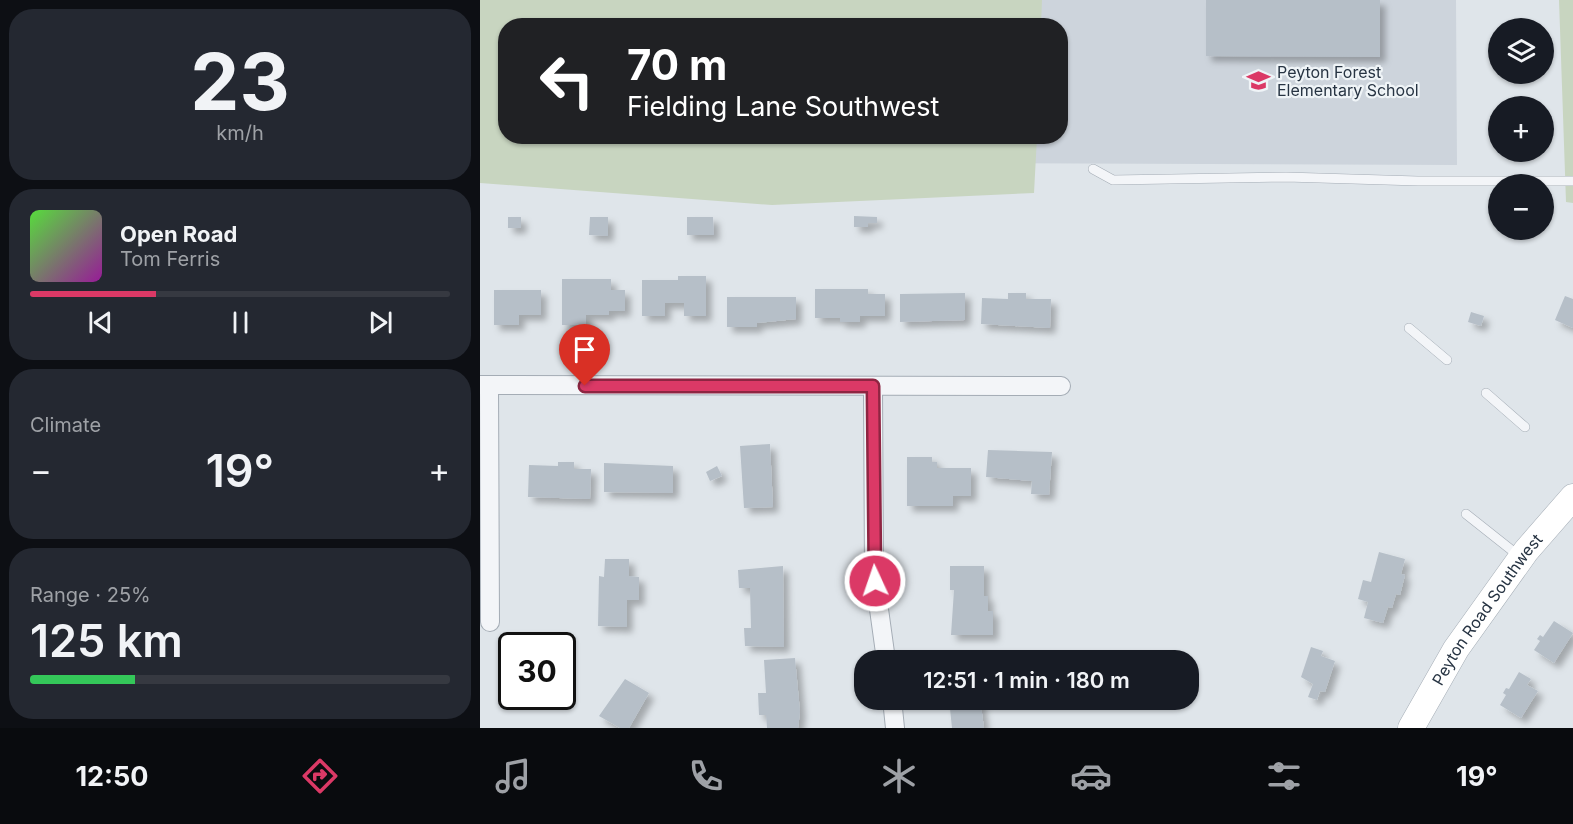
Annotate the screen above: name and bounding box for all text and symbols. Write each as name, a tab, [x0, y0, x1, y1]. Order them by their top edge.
map controls	[1488, 18, 1554, 240]
button: layers	[1488, 18, 1554, 84]
text: 23	[190, 34, 290, 129]
text: 70 m	[627, 39, 727, 90]
icon: left	[528, 42, 606, 120]
place label: Peyton Forest Elementary School	[1277, 62, 1419, 100]
school or university icon: Peyton Forest Elementary School	[1246, 68, 1272, 94]
text: Fielding Lane Southwest	[627, 90, 939, 123]
button: +	[1488, 96, 1554, 162]
text: km/h	[216, 121, 264, 145]
button: −	[1488, 174, 1554, 240]
text: Open Road	[120, 221, 237, 247]
text: Tom Ferris	[120, 247, 220, 271]
icon: previous	[84, 306, 117, 339]
icon: pause	[224, 306, 257, 339]
icon: next	[364, 306, 397, 339]
pin	[559, 324, 610, 386]
icon: arrive	[568, 333, 601, 366]
text: Climate	[30, 413, 101, 437]
text: 19°	[206, 443, 274, 498]
text: −	[30, 450, 52, 490]
text: +	[428, 450, 450, 490]
street label: Peyton Road Southwest	[1428, 530, 1546, 689]
position arrow	[843, 549, 907, 613]
text: Range · 25%	[30, 583, 151, 607]
text: 125 km	[30, 613, 183, 668]
speed limit sign: 30	[498, 632, 576, 710]
text: 12:51 · 1 min · 180 m	[923, 667, 1130, 693]
icon: directions	[299, 755, 341, 797]
icon: music	[492, 755, 534, 797]
icon: phone	[685, 755, 727, 797]
icon: climate	[878, 755, 920, 797]
icon: car	[1070, 755, 1112, 797]
icon: filters	[1263, 755, 1305, 797]
text: 12:50	[75, 760, 149, 793]
text: 19°	[1456, 760, 1498, 793]

